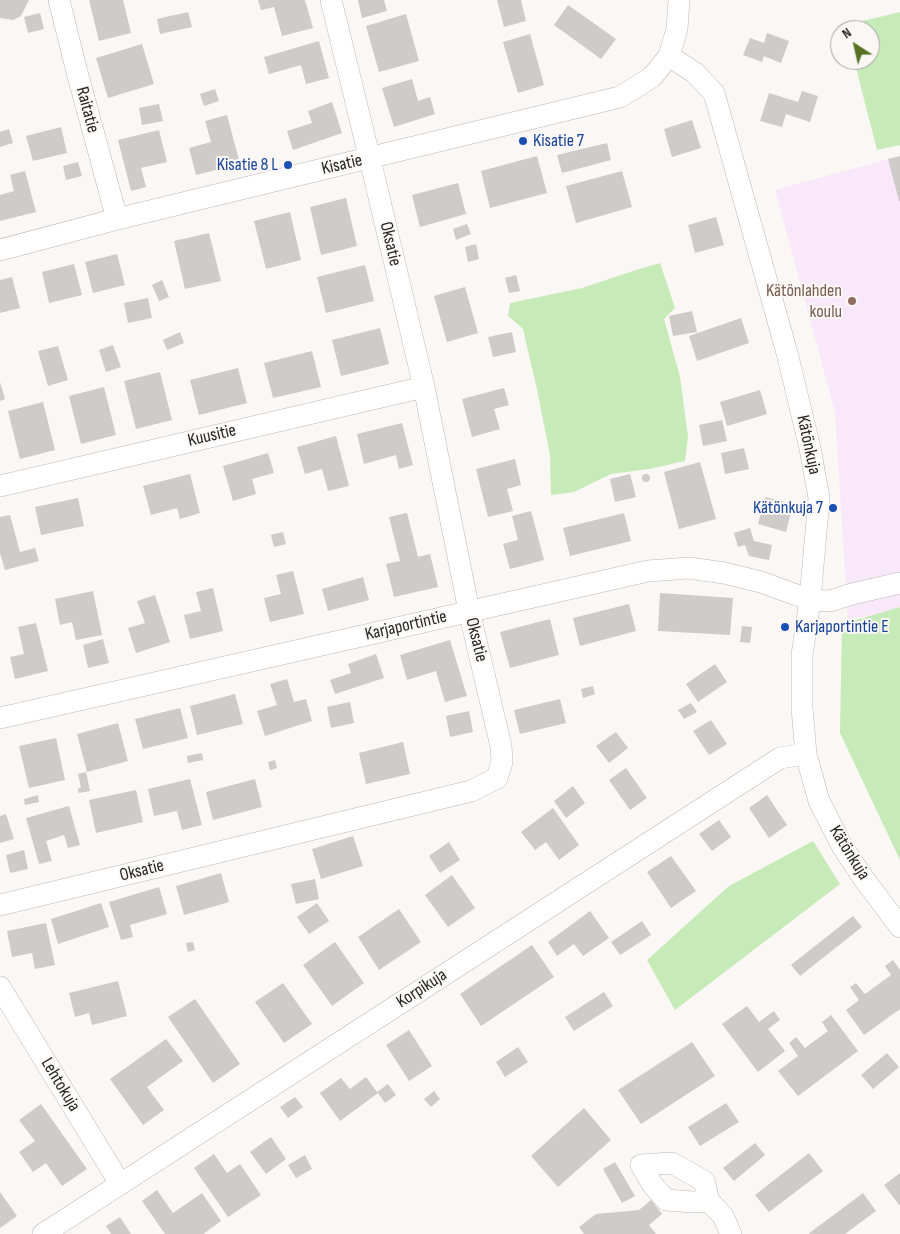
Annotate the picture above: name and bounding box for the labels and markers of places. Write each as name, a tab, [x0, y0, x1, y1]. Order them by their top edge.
place label: Kisatie 7	[533, 130, 584, 152]
marker: Kisatie 7	[517, 135, 529, 147]
place label: Kisatie 8 L	[217, 154, 278, 176]
marker: Kisatie 8 L	[282, 159, 294, 171]
place label: Kätönlahden koulu	[766, 280, 842, 322]
marker: Kätönlahden koulu	[846, 295, 858, 307]
place label: Kätönkuja 7	[753, 497, 823, 519]
marker: Kätönkuja 7	[827, 502, 839, 514]
place label: Karjaportintie E	[795, 616, 889, 638]
marker: Karjaportintie E	[779, 621, 791, 633]

